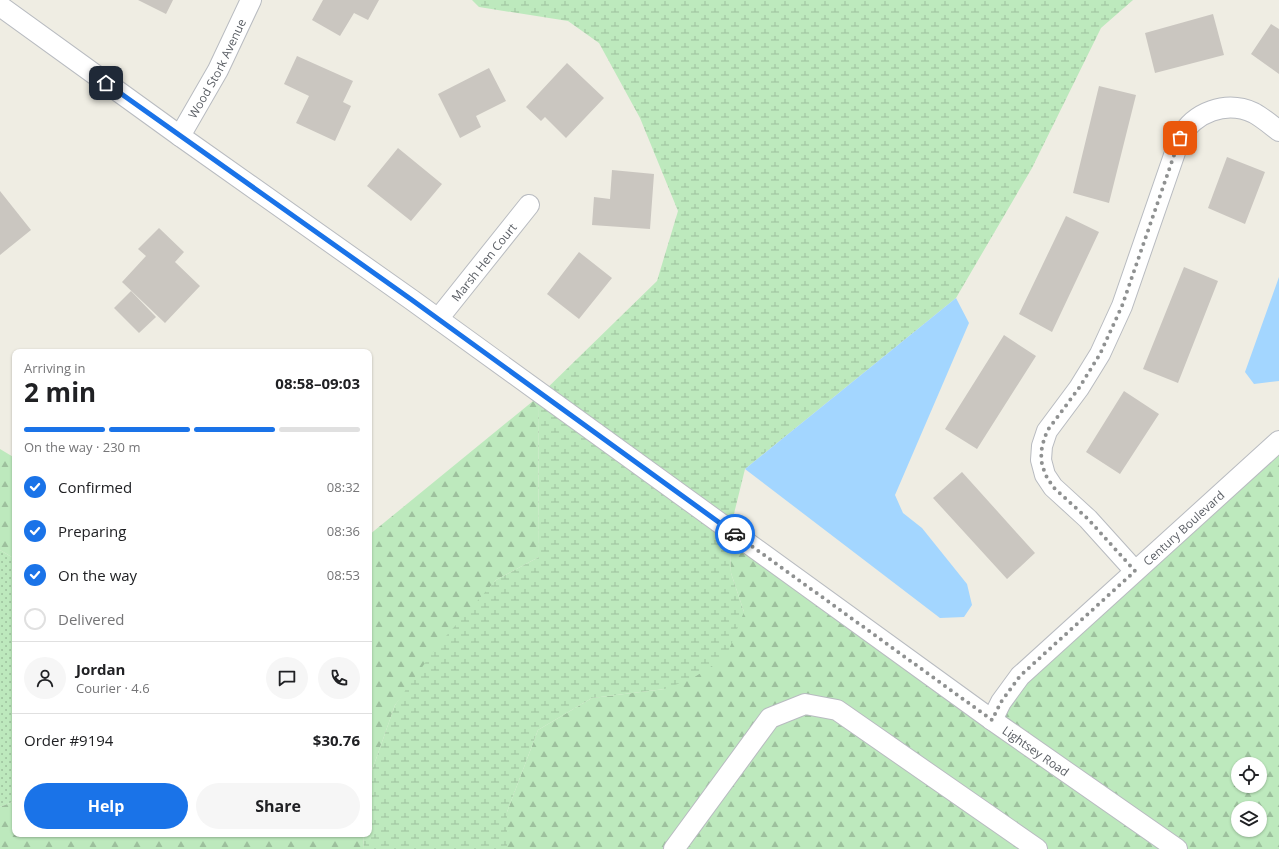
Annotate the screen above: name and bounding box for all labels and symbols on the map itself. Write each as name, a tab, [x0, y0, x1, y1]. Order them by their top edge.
street label: Wood Stork Avenue	[184, 16, 250, 121]
pin	[89, 66, 123, 100]
pin	[1163, 121, 1197, 155]
street label: Marsh Hen Court	[447, 219, 520, 305]
street label: Century Boulevard	[1139, 486, 1228, 569]
courier	[715, 514, 755, 554]
street label: Lightsey Road	[999, 722, 1073, 780]

